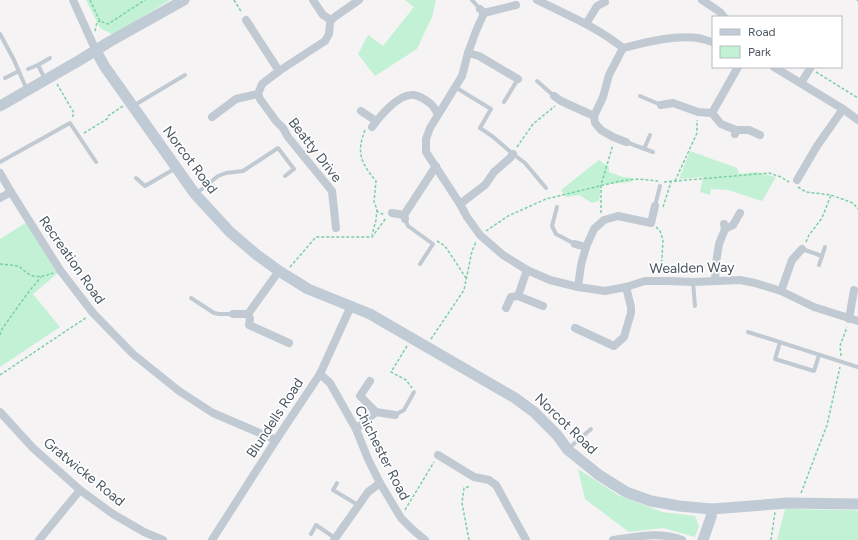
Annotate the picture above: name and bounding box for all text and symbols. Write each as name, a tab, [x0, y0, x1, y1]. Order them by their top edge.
legend	[712, 16, 842, 68]
text: Road	[748, 25, 776, 39]
text: Park	[748, 45, 771, 59]
street label: Beatty Drive	[285, 114, 346, 186]
street label: Norcot Road	[159, 123, 221, 197]
street label: Recreation Road	[35, 213, 109, 307]
street label: Wealden Way	[649, 259, 735, 277]
street label: Blundells Road	[243, 375, 307, 461]
street label: Norcot Road	[531, 390, 601, 458]
street label: Chichester Road	[351, 403, 413, 503]
street label: Gratwicke Road	[40, 434, 128, 510]

